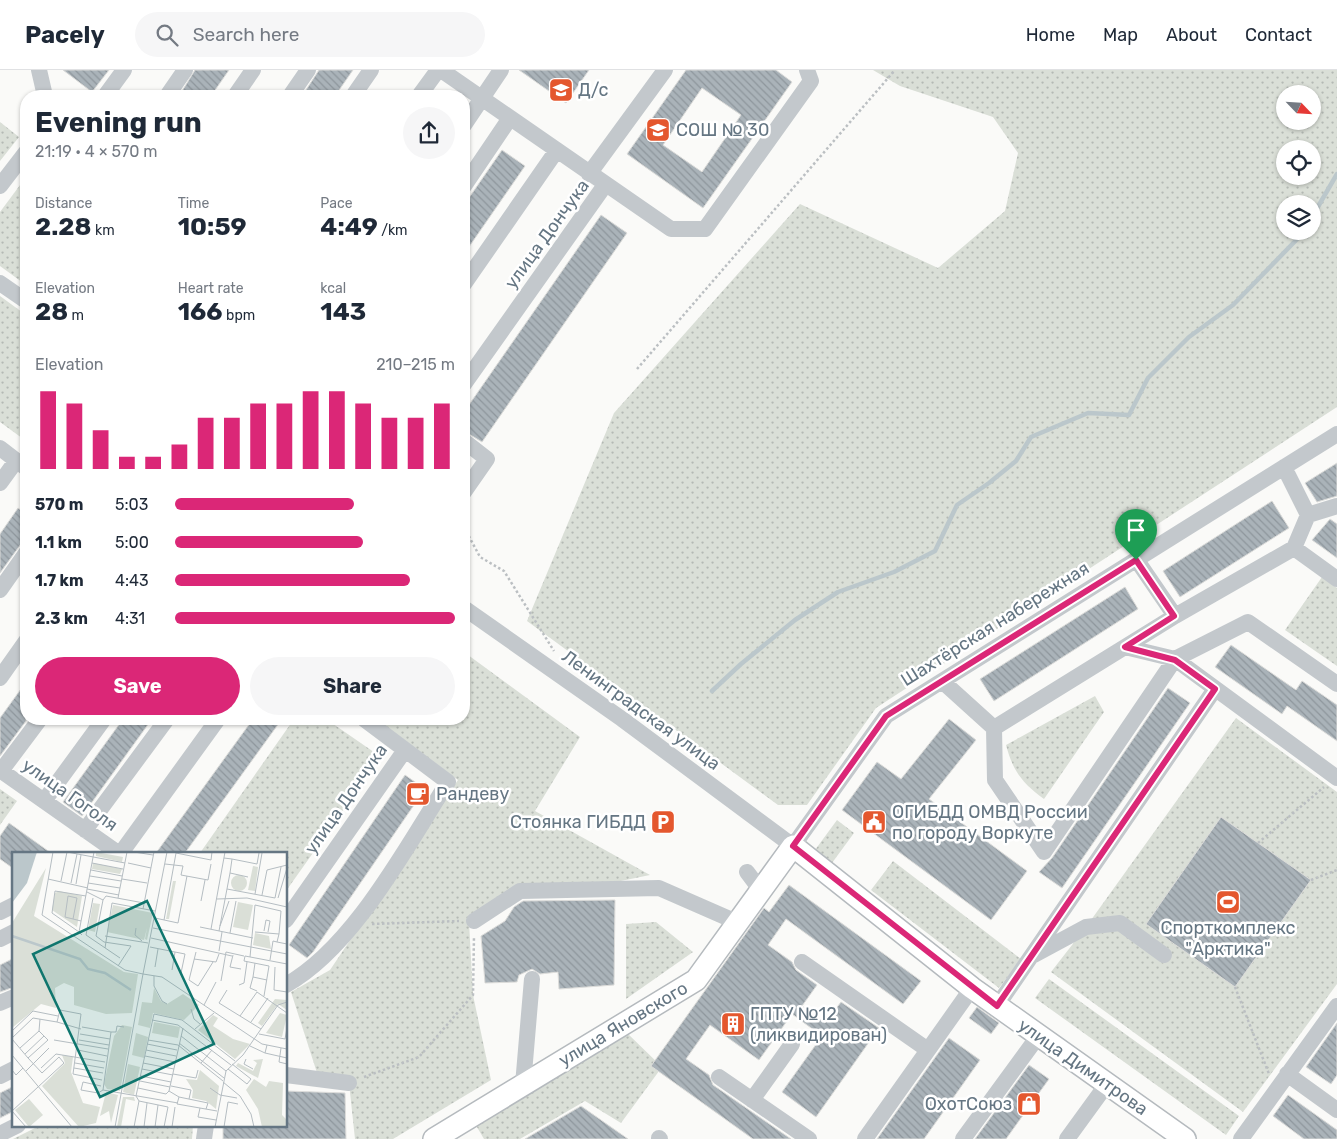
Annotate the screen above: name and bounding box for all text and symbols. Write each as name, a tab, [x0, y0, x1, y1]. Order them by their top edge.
search box	[135, 12, 485, 57]
text: Pacely	[25, 21, 105, 49]
icon: search	[153, 21, 181, 49]
text: Search here	[193, 23, 299, 46]
text: Home	[1026, 24, 1075, 46]
text: Map	[1103, 24, 1138, 46]
text: About	[1166, 24, 1217, 46]
text: Contact	[1245, 24, 1312, 46]
school or university icon: Д/с	[548, 77, 574, 103]
place label: Д/с	[578, 79, 609, 101]
north arrow	[1276, 85, 1321, 130]
map controls	[1276, 85, 1321, 240]
text: Evening run	[35, 106, 202, 139]
button: share	[403, 107, 455, 159]
school or university icon: СОШ № 30	[645, 117, 671, 143]
place label: СОШ № 30	[676, 119, 769, 141]
button: locate	[1276, 140, 1321, 185]
text: 21:19 · 4 × 570 m	[35, 142, 158, 161]
street label: улица Дончука	[500, 175, 594, 293]
text: Distance	[35, 195, 92, 212]
text: Time	[178, 195, 209, 212]
text: Pace	[320, 195, 352, 212]
button: layers	[1276, 195, 1321, 240]
text: 2.28	[35, 212, 92, 241]
text: 10:59	[178, 212, 247, 241]
text: 4:49	[320, 212, 378, 241]
text: km	[92, 222, 115, 239]
text: /km	[378, 222, 408, 239]
text: Elevation	[35, 280, 95, 297]
text: Heart rate	[178, 280, 244, 297]
text: kcal	[320, 280, 346, 297]
text: 28	[35, 297, 68, 326]
text: 166	[178, 297, 223, 326]
text: 143	[320, 297, 366, 326]
text: m	[68, 307, 84, 324]
text: bpm	[223, 307, 255, 324]
text: Elevation	[35, 355, 104, 374]
text: 210–215 m	[376, 355, 455, 374]
text: 570 m	[35, 495, 83, 514]
text: 5:03	[115, 495, 148, 514]
pin	[1115, 509, 1157, 560]
icon: arrive	[1122, 516, 1150, 544]
text: 1.1 km	[35, 533, 82, 552]
text: 5:00	[115, 533, 149, 552]
street label: Шахтёрская набережная	[897, 557, 1093, 691]
text: 1.7 km	[35, 571, 84, 590]
text: 4:43	[115, 571, 149, 590]
text: 2.3 km	[35, 609, 88, 628]
text: 4:31	[115, 609, 145, 628]
street label: Ленинградская улица	[558, 645, 724, 775]
button: Save	[35, 657, 240, 715]
button: Share	[250, 657, 455, 715]
street label: улица Дончука	[300, 740, 392, 858]
street label: улица Гоголя	[18, 754, 122, 836]
cafe icon: Рандеву	[405, 781, 431, 807]
place label: Рандеву	[436, 783, 509, 805]
place label: ОГИБДД ОМВД России по городу Воркуте	[892, 801, 1088, 844]
parking icon: Стоянка ГИБДД	[650, 809, 676, 835]
public building icon: ОГИБДД ОМВД России по городу Воркуте	[861, 809, 887, 835]
place label: Стоянка ГИБДД	[510, 811, 646, 833]
inset map	[12, 852, 288, 1126]
sports icon: Спорткомплекс "Арктика"	[1215, 889, 1241, 915]
place label: Спорткомплекс "Арктика"	[1160, 917, 1296, 960]
street label: улица Яновского	[554, 977, 692, 1071]
place label: ГПТУ №12 (ликвидирован)	[750, 1003, 887, 1046]
building icon: ГПТУ №12 (ликвидирован)	[720, 1011, 746, 1037]
street label: улица Димитрова	[1014, 1014, 1152, 1120]
shop icon: ОхотСоюз	[1016, 1091, 1042, 1117]
place label: ОхотСоюз	[925, 1093, 1012, 1115]

